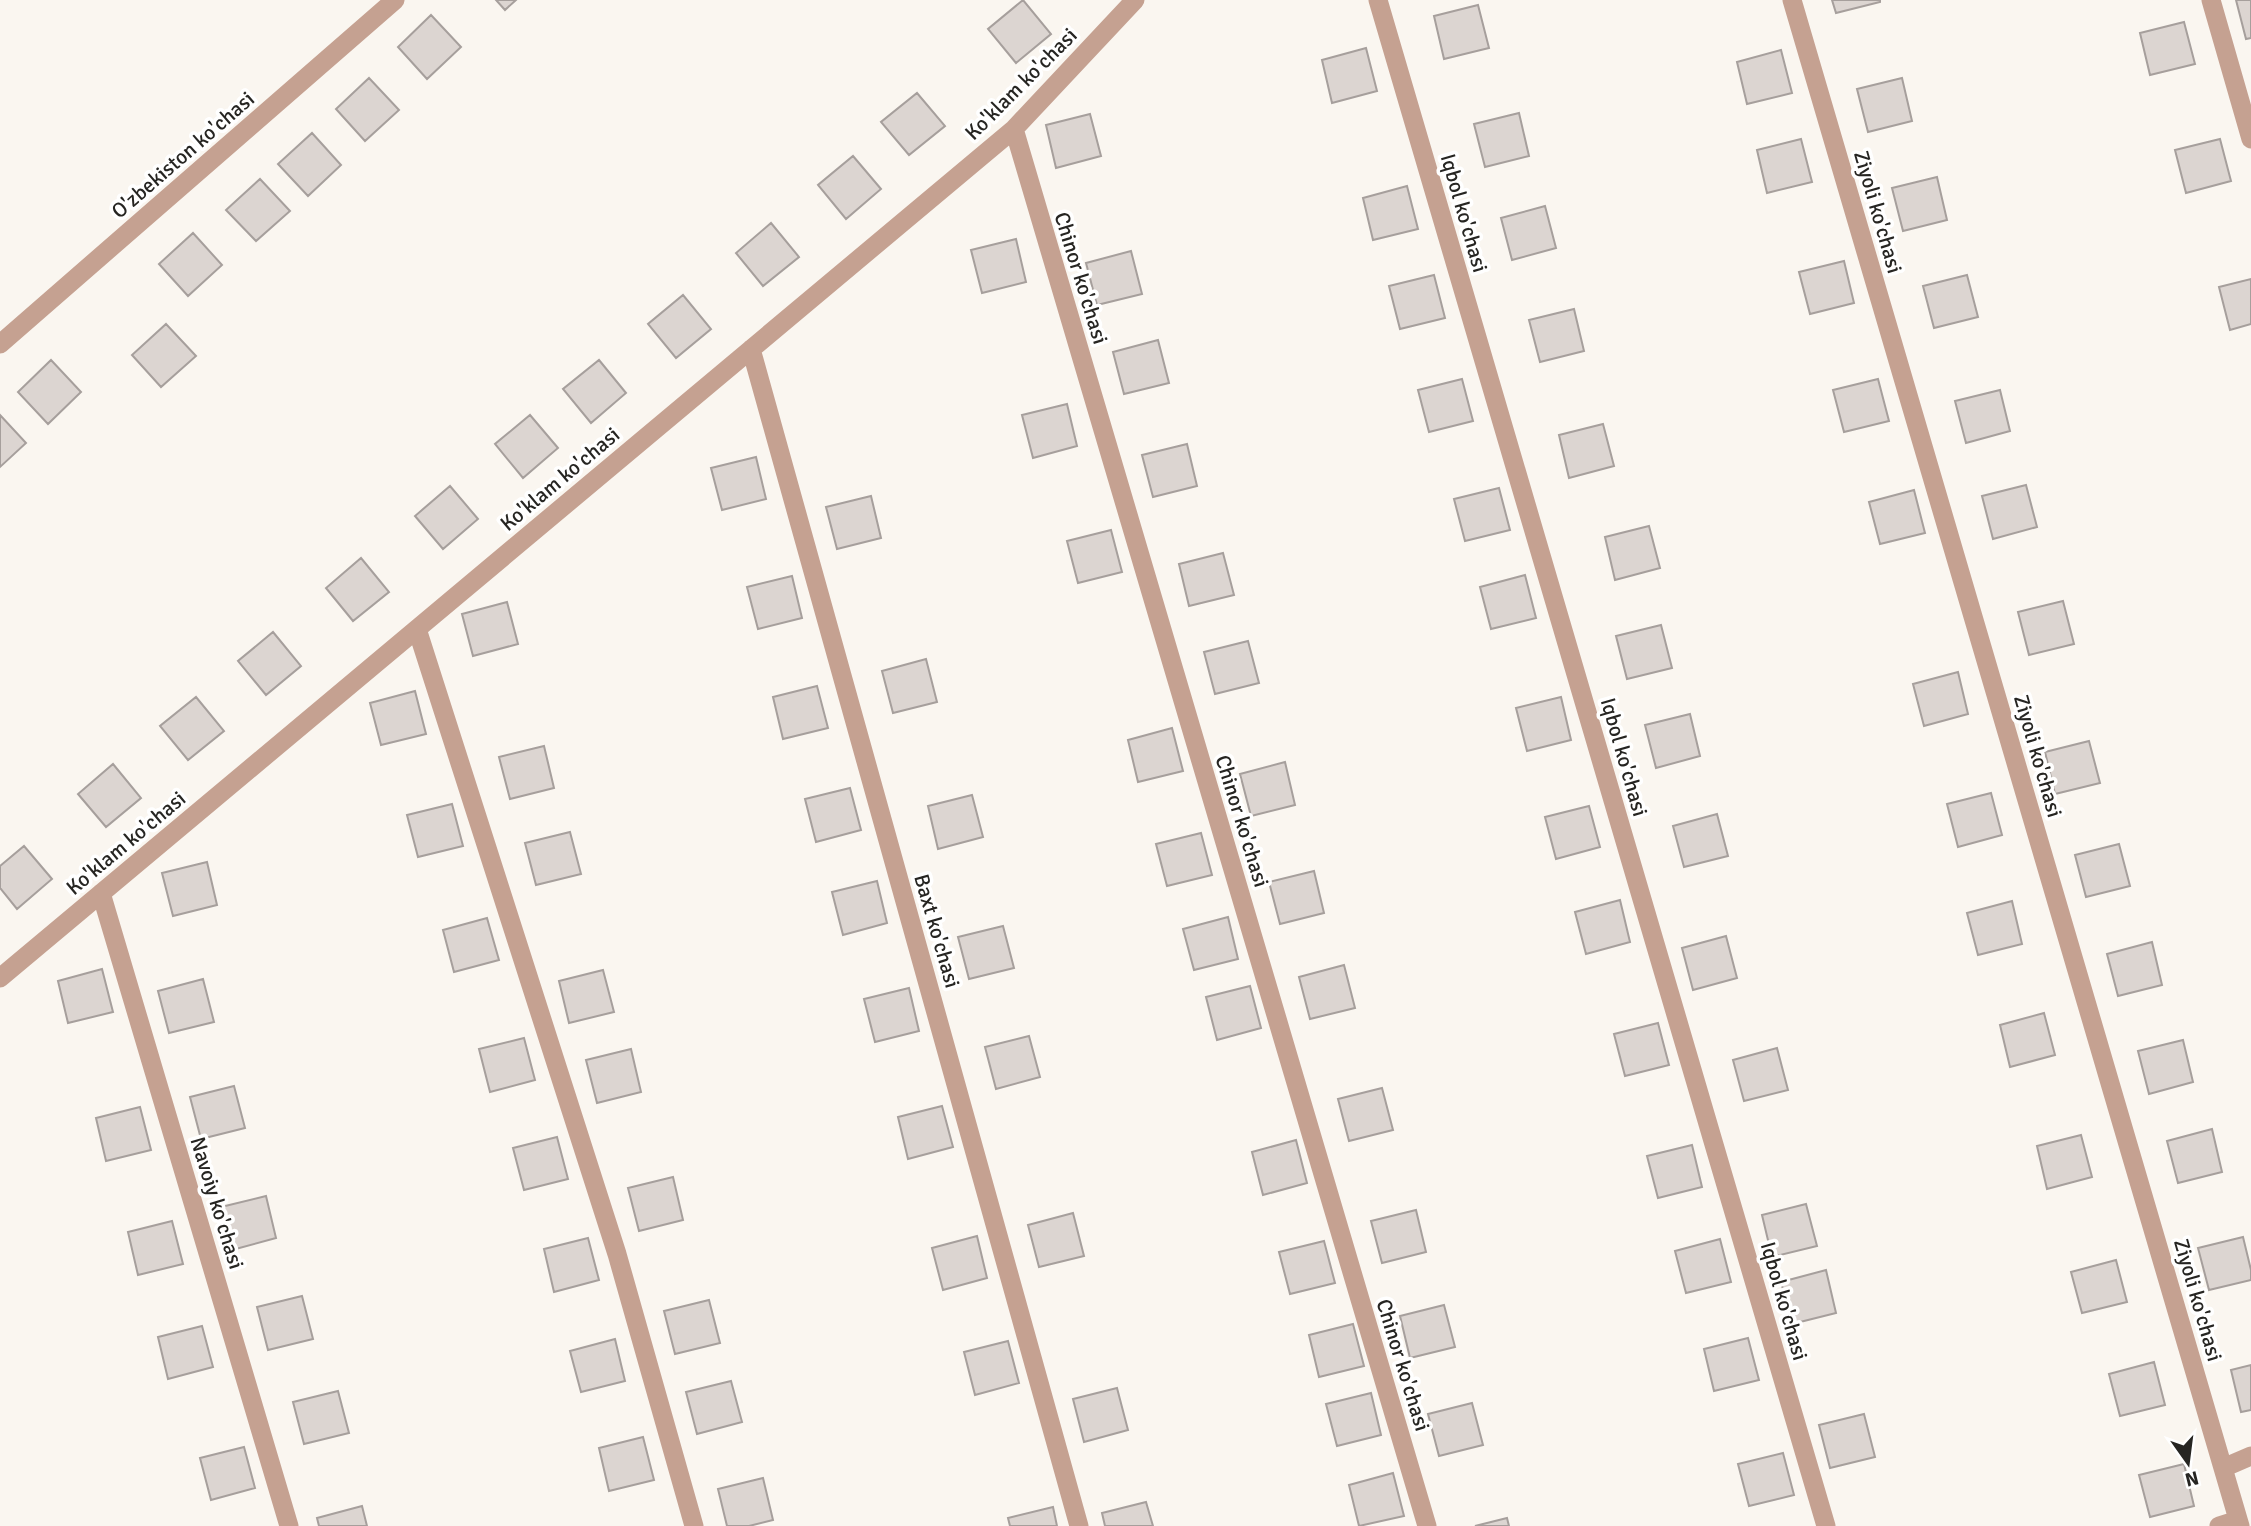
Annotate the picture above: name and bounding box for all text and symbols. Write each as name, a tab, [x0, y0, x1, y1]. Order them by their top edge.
street label: Ko'klam ko'chasi	[959, 22, 1083, 146]
street label: O'zbekiston ko'chasi	[106, 86, 260, 224]
street label: Ziyoli ko'chasi	[1848, 148, 1908, 276]
street label: Iqbol ko'chasi	[1435, 151, 1493, 275]
street label: Chinor ko'chasi	[1049, 209, 1113, 347]
street label: Ko'klam ko'chasi	[495, 421, 625, 537]
street label: Ziyoli ko'chasi	[2008, 692, 2068, 820]
street label: Iqbol ko'chasi	[1595, 695, 1653, 819]
street label: Chinor ko'chasi	[1210, 752, 1274, 890]
street label: Ko'klam ko'chasi	[61, 785, 191, 901]
street label: Baxt ko'chasi	[908, 871, 966, 991]
street label: Navoiy ko'chasi	[185, 1134, 249, 1272]
street label: Ziyoli ko'chasi	[2168, 1236, 2228, 1364]
street label: Iqbol ko'chasi	[1755, 1239, 1813, 1363]
street label: Chinor ko'chasi	[1371, 1296, 1435, 1434]
north arrow	[2153, 1428, 2223, 1498]
text: N	[2183, 1465, 2201, 1492]

